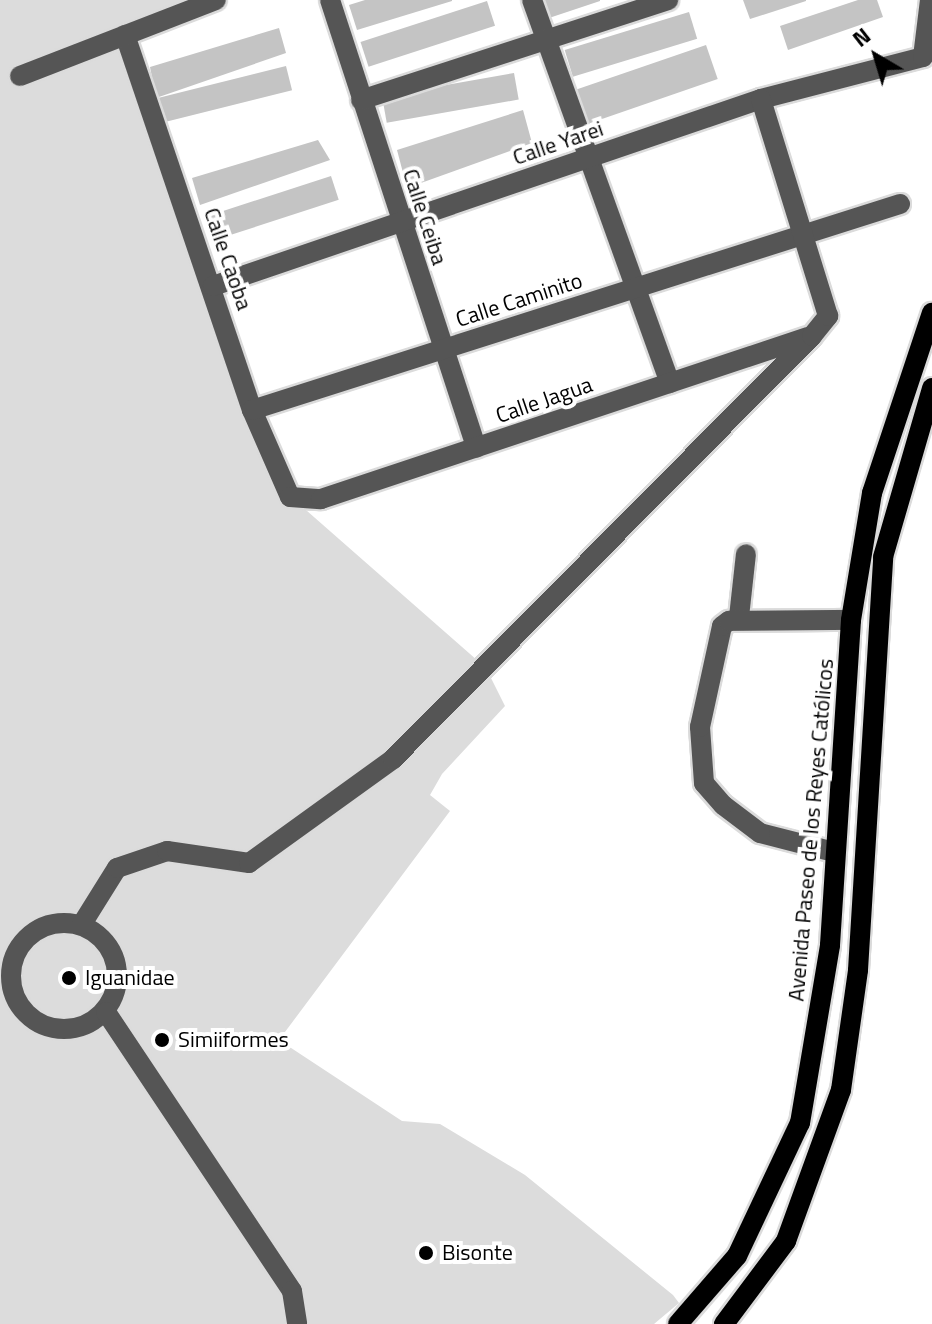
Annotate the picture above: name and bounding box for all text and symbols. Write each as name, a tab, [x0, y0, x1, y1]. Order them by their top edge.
north arrow	[836, 16, 916, 96]
text: N	[845, 19, 878, 55]
street label: Calle Yarei	[509, 115, 607, 171]
street label: Calle Ceiba	[397, 166, 453, 268]
street label: Calle Caoba	[198, 204, 258, 314]
street label: Calle Caminito	[452, 267, 586, 333]
street label: Calle Jagua	[492, 371, 596, 429]
street label: Avenida Paseo de los Reyes Católicos	[783, 658, 839, 1002]
place label: Iguanidae	[85, 965, 175, 991]
marker: Iguanidae	[60, 969, 78, 987]
place label: Simiiformes	[178, 1027, 289, 1053]
marker: Simiiformes	[153, 1031, 171, 1049]
place label: Bisonte	[442, 1240, 513, 1266]
marker: Bisonte	[417, 1244, 435, 1262]

